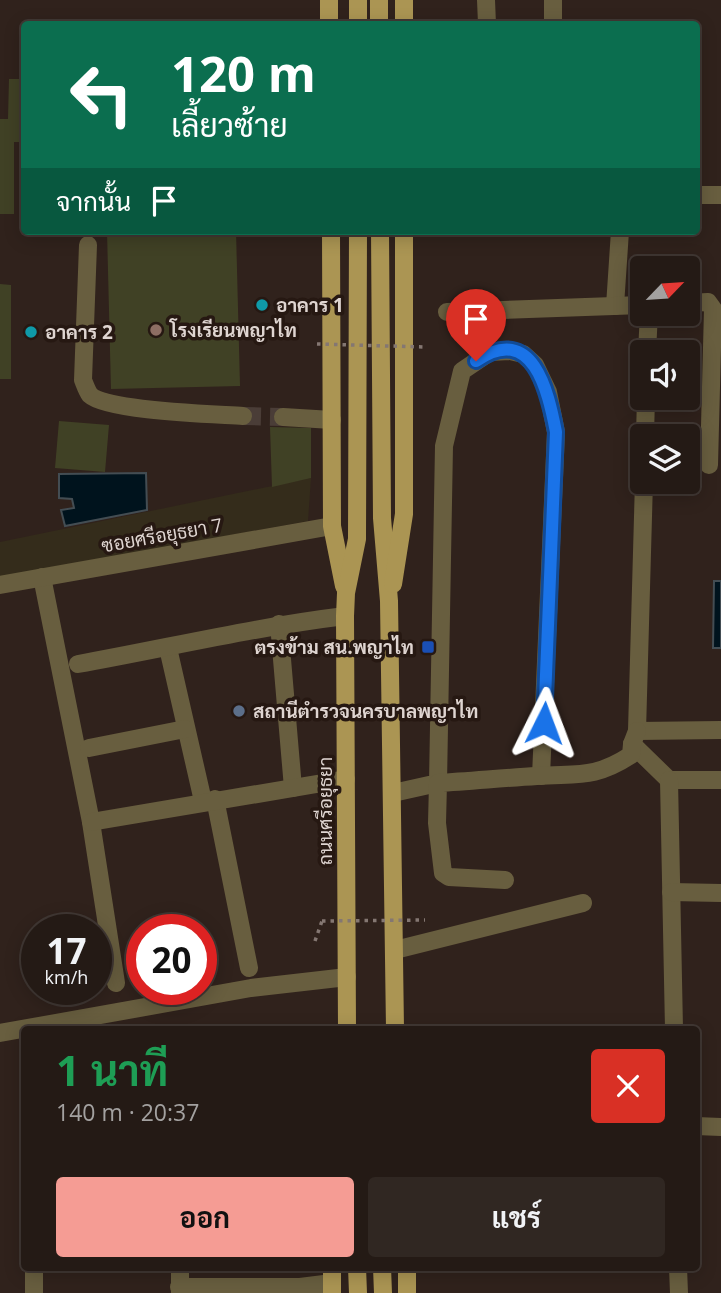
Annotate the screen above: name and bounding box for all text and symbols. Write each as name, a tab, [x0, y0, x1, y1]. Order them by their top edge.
text: 120 m	[171, 40, 316, 106]
icon: left	[56, 49, 147, 140]
text: เลี้ยวซ้าย	[171, 103, 288, 146]
icon: arrive	[145, 182, 183, 220]
text: จากนั้น	[56, 183, 131, 219]
north arrow	[630, 256, 700, 326]
map controls	[630, 256, 700, 494]
pin	[446, 289, 506, 361]
place label: อาคาร 1	[276, 292, 344, 318]
marker: อาคาร 1	[254, 297, 270, 313]
icon: arrive	[457, 300, 495, 338]
place label: โรงเรียนพญาไท	[169, 317, 297, 343]
place label: อาคาร 2	[45, 319, 113, 345]
marker: โรงเรียนพญาไท	[148, 322, 164, 338]
marker: อาคาร 2	[23, 324, 39, 340]
button: sound	[630, 340, 700, 410]
button: layers	[630, 424, 700, 494]
street label: ซอยศรีอยุธยา 7	[99, 512, 225, 558]
place label: ตรงข้าม สน.พญาไท	[254, 634, 414, 660]
marker: ตรงข้าม สน.พญาไท	[420, 639, 436, 655]
position arrow	[507, 686, 581, 760]
place label: สถานีตำรวจนครบาลพญาไท	[253, 698, 478, 724]
marker: สถานีตำรวจนครบาลพญาไท	[231, 703, 247, 719]
street label: ถนนศรีอยุธยา	[312, 757, 338, 865]
speed limit sign: 20	[126, 914, 217, 1005]
text: 17	[46, 927, 87, 974]
text: km/h	[45, 965, 88, 989]
text: 1 นาที	[56, 1041, 168, 1098]
button: close	[591, 1049, 665, 1123]
text: 140 m · 20:37	[56, 1096, 199, 1128]
button: ออก	[56, 1177, 354, 1257]
button: แชร์	[368, 1177, 665, 1257]

